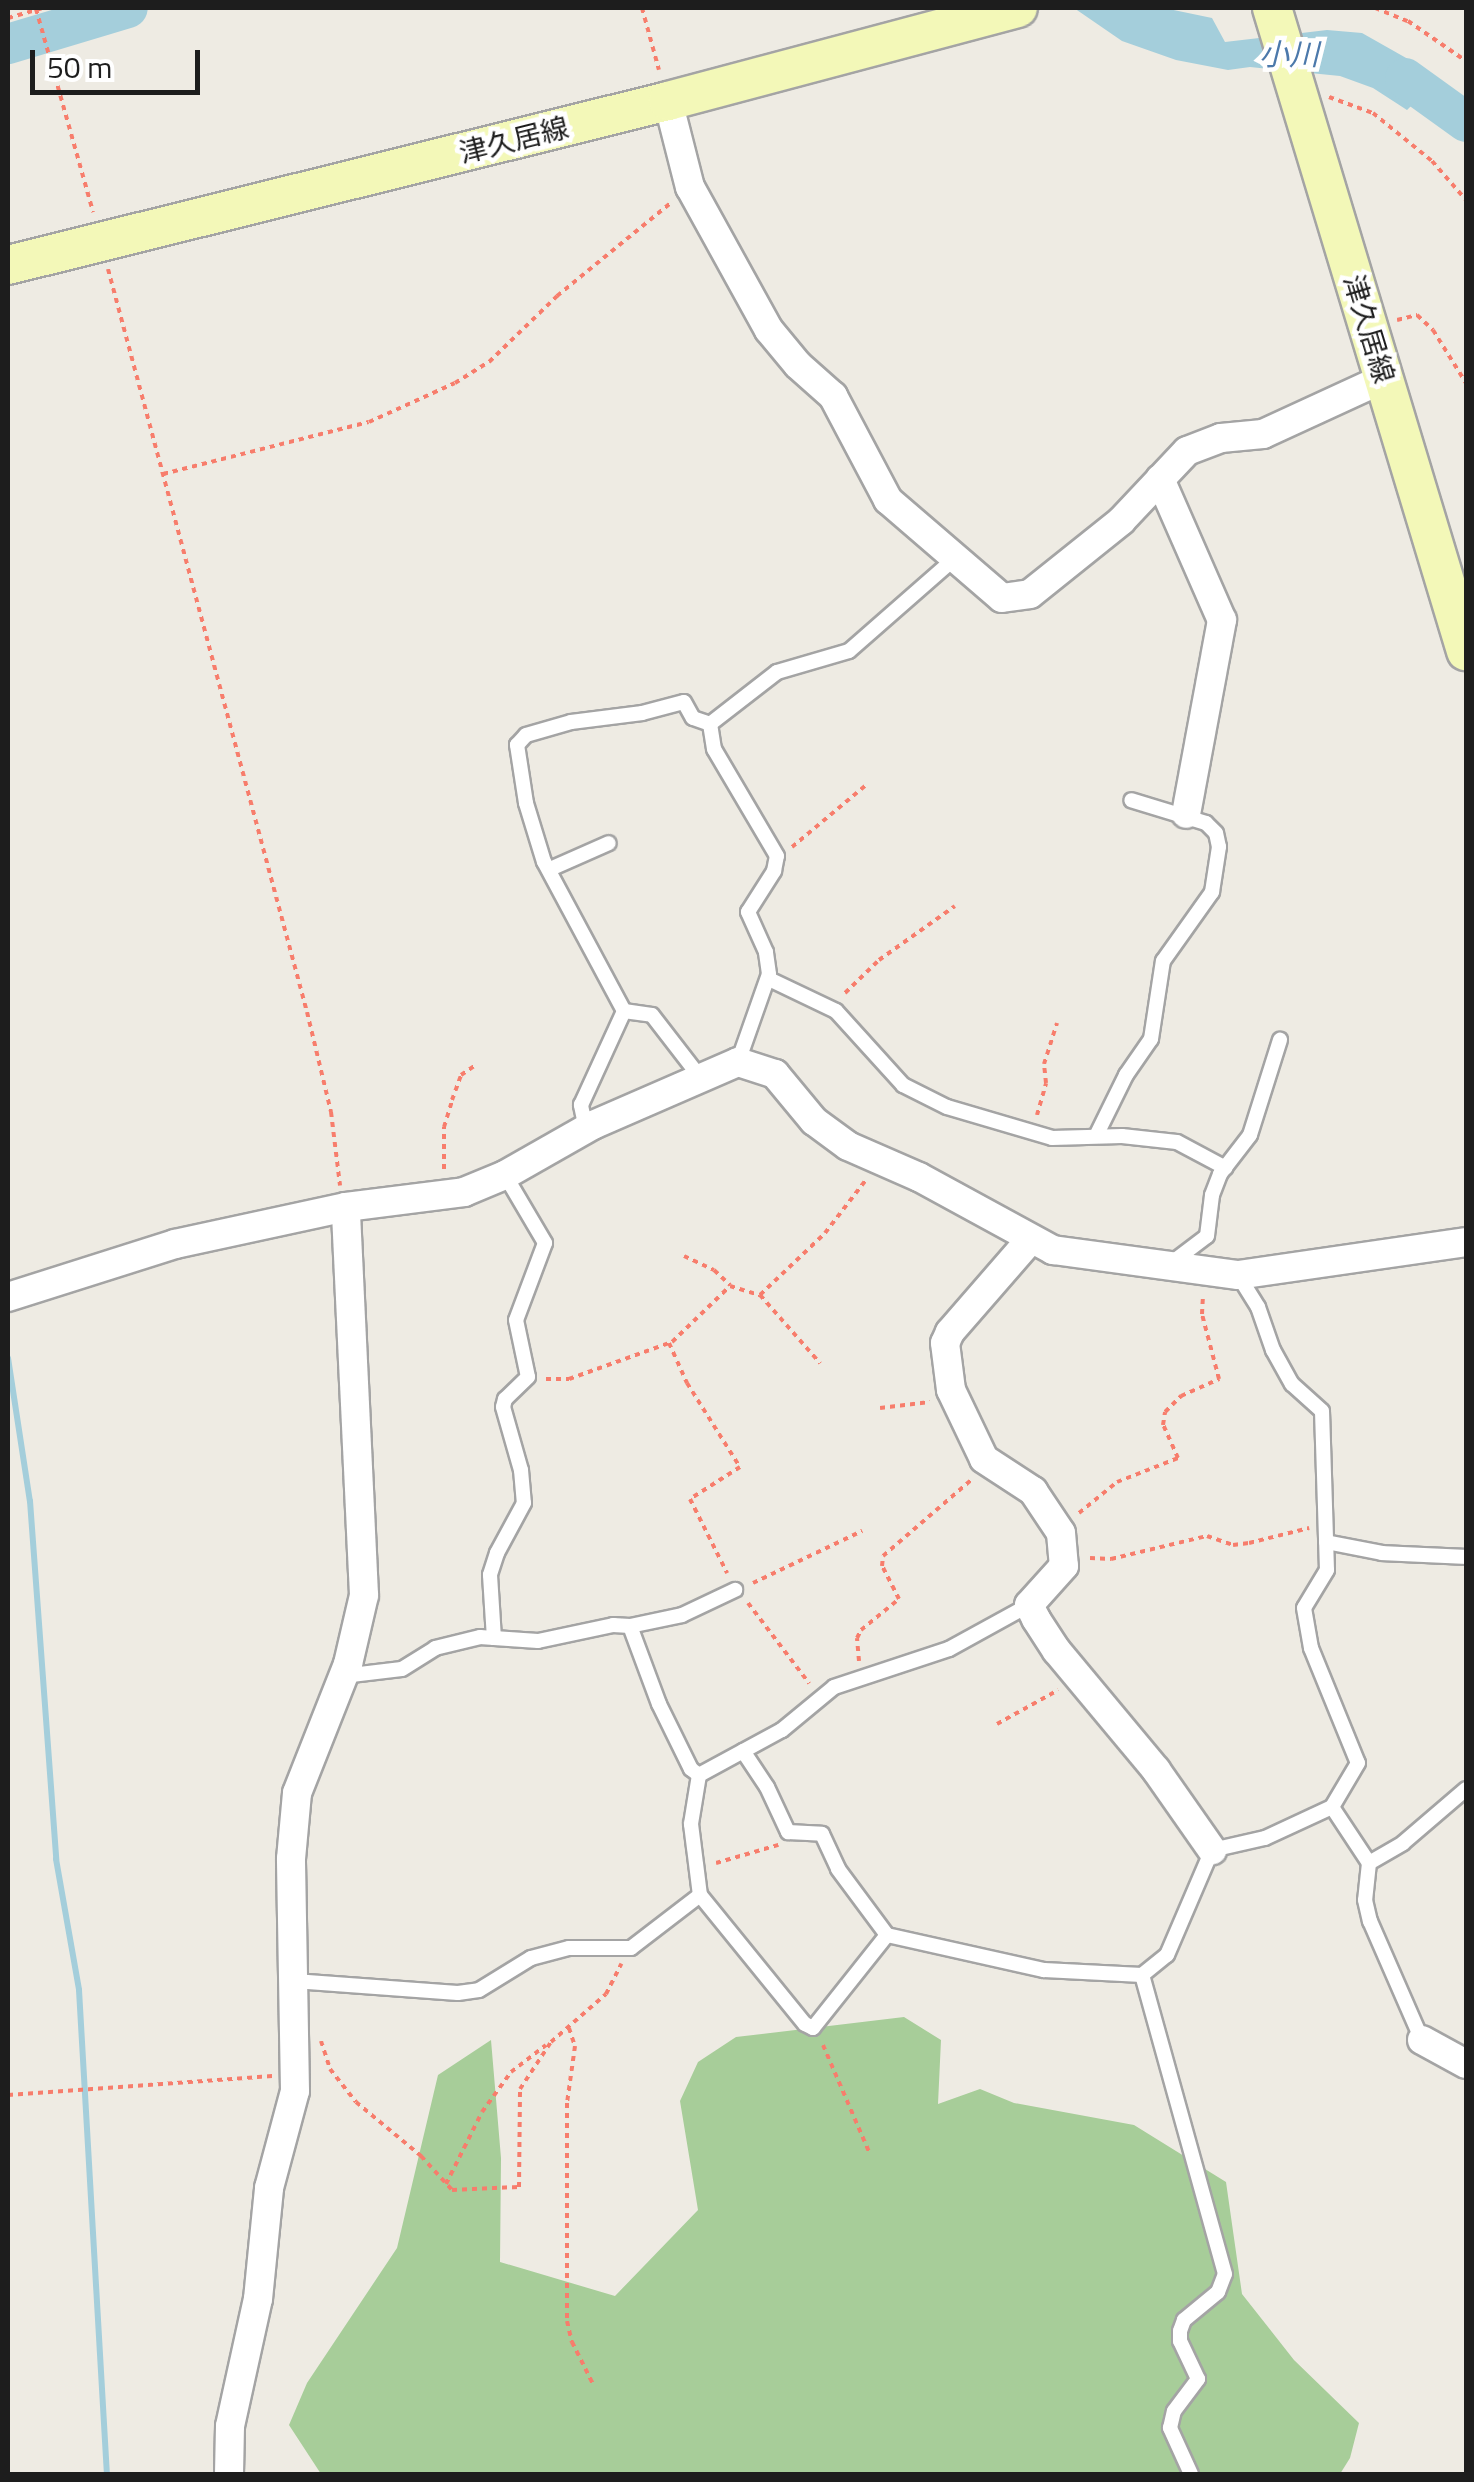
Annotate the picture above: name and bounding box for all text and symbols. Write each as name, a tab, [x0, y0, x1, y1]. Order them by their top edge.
scale bar	[35, 30, 205, 92]
water label: 小川	[1259, 36, 1319, 72]
text: 50 m	[47, 44, 112, 90]
street label: 津久居線	[456, 110, 572, 170]
street label: 津久居線	[1337, 271, 1401, 387]

